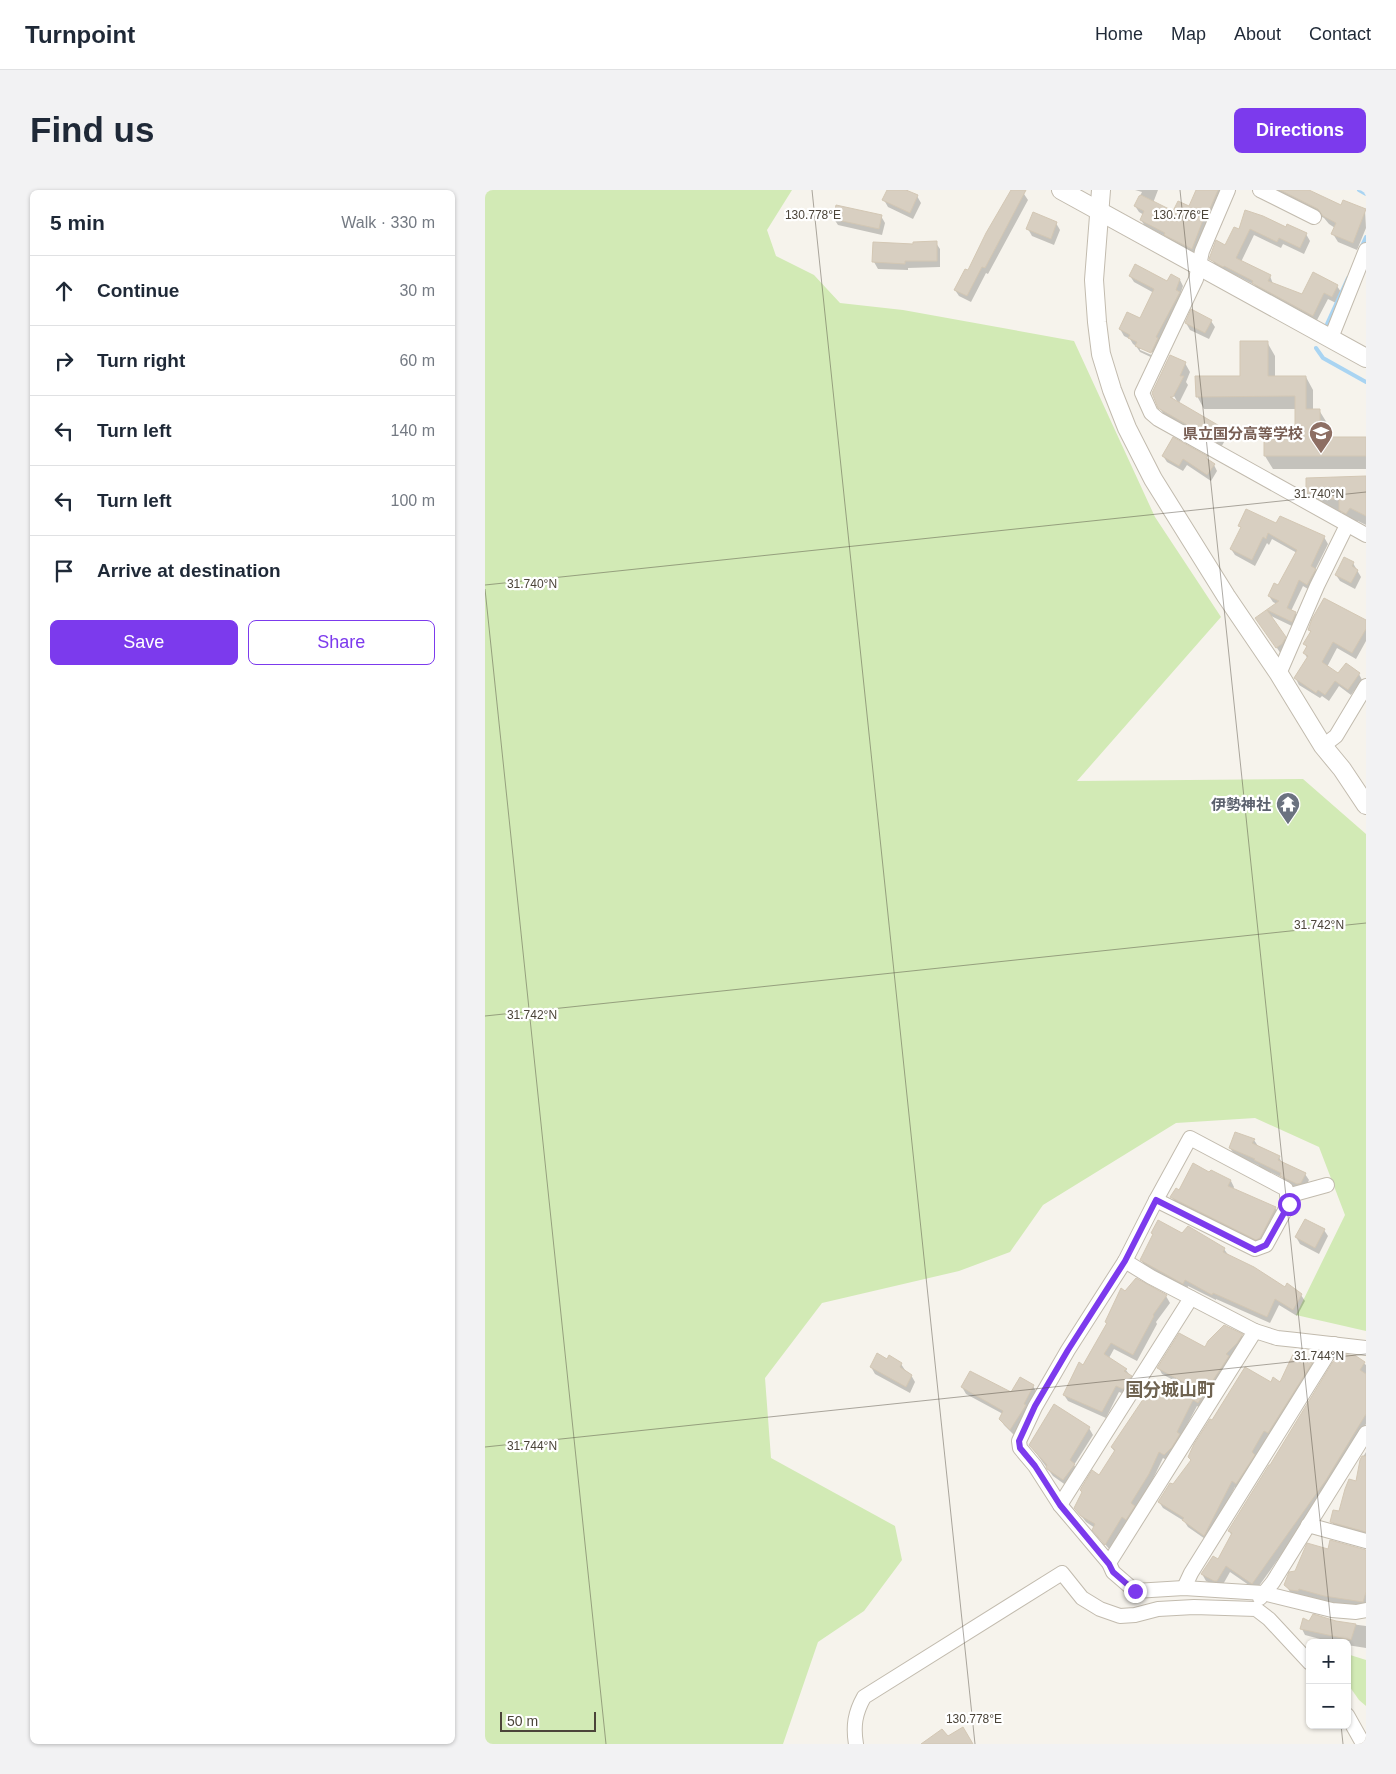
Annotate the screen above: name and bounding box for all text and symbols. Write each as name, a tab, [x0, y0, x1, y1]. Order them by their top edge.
text: Turnpoint	[25, 21, 135, 48]
text: Home	[1095, 24, 1143, 44]
text: Map	[1171, 24, 1206, 44]
text: About	[1234, 24, 1281, 44]
text: Contact	[1309, 24, 1371, 44]
button: Directions	[1234, 108, 1366, 153]
text: Find us	[30, 110, 154, 149]
text: 130.778°E	[785, 208, 841, 222]
text: 130.776°E	[1153, 208, 1209, 222]
text: 5 min	[50, 211, 105, 234]
text: Walk · 330 m	[341, 214, 435, 231]
icon: ahead	[50, 277, 78, 305]
text: Continue	[97, 280, 179, 301]
text: 30 m	[399, 282, 435, 299]
icon: right	[50, 347, 78, 375]
text: Turn right	[97, 350, 185, 371]
text: 60 m	[399, 352, 435, 369]
icon: left	[50, 417, 78, 445]
text: Turn left	[97, 420, 172, 441]
school or university icon: 県立国分高等学校	[1308, 420, 1334, 454]
text: 140 m	[391, 422, 435, 439]
place label: 県立国分高等学校	[1183, 425, 1303, 442]
icon: left	[50, 487, 78, 515]
text: 31.740°N	[1294, 487, 1344, 501]
text: Turn left	[97, 490, 172, 511]
text: 100 m	[391, 492, 435, 509]
icon: arrive	[50, 557, 78, 585]
text: Arrive at destination	[97, 560, 281, 581]
text: 31.740°N	[507, 577, 557, 591]
button: Save	[50, 620, 238, 665]
button: Share	[248, 620, 435, 665]
temple icon: 伊勢神社	[1275, 791, 1301, 825]
place label: 伊勢神社	[1211, 796, 1271, 813]
text: 31.742°N	[1294, 918, 1344, 932]
text: 31.742°N	[507, 1008, 557, 1022]
route start	[1278, 1193, 1301, 1216]
text: 31.744°N	[1294, 1349, 1344, 1363]
district label: 国分城山町	[1125, 1380, 1215, 1400]
text: 31.744°N	[507, 1439, 557, 1453]
route end	[1124, 1580, 1147, 1603]
map controls	[1306, 1639, 1351, 1729]
button: +	[1306, 1639, 1351, 1684]
button: −	[1306, 1684, 1351, 1729]
scale bar	[500, 1709, 596, 1732]
text: 130.778°E	[946, 1712, 1002, 1726]
text: 50 m	[507, 1713, 538, 1729]

